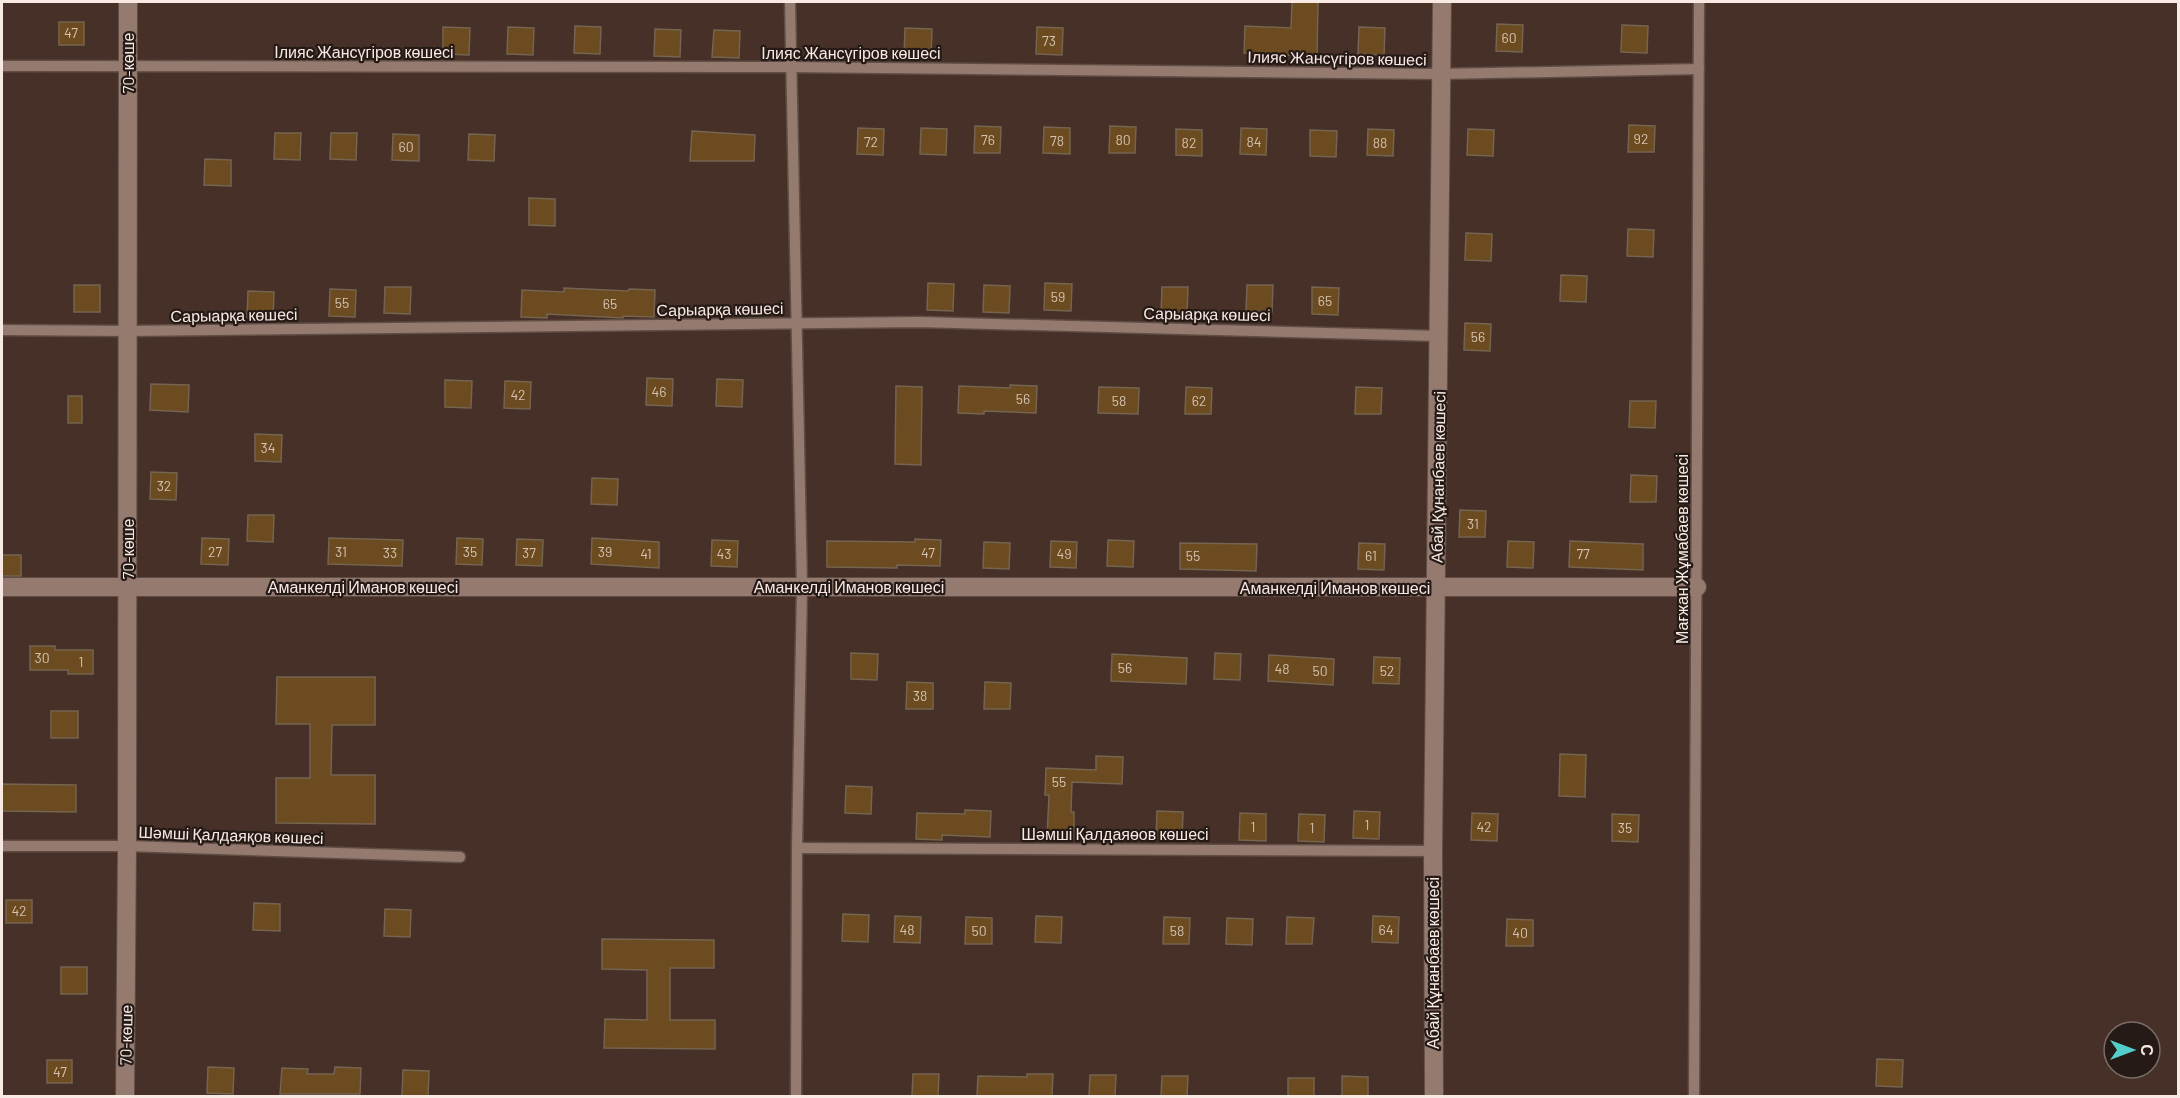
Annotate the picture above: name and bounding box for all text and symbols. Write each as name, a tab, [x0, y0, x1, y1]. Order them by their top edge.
house number: 47	[64, 24, 78, 41]
house number: 60	[1501, 29, 1517, 46]
house number: 73	[1042, 32, 1056, 49]
street label: 70-көше	[118, 33, 137, 93]
street label: Ілияс Жансүгіров көшесі	[274, 42, 454, 61]
street label: Ілияс Жансүгіров көшесі	[761, 43, 941, 62]
street label: Ілияс Жансүгіров көшесі	[1247, 46, 1427, 69]
house number: 92	[1634, 130, 1648, 147]
house number: 76	[981, 131, 995, 148]
house number: 80	[1115, 131, 1131, 148]
house number: 78	[1050, 132, 1064, 149]
house number: 72	[864, 133, 878, 150]
house number: 84	[1246, 133, 1262, 150]
house number: 82	[1182, 134, 1196, 151]
house number: 88	[1373, 134, 1387, 151]
house number: 60	[398, 138, 414, 155]
house number: 59	[1051, 288, 1065, 305]
house number: 65	[1318, 292, 1332, 309]
house number: 55	[335, 294, 349, 311]
house number: 65	[603, 295, 617, 312]
street label: Сарыарқа көшесі	[656, 298, 784, 319]
street label: Сарыарқа көшесі	[1143, 303, 1271, 324]
street label: Сарыарқа көшесі	[170, 304, 298, 325]
house number: 56	[1471, 328, 1485, 345]
house number: 46	[652, 383, 666, 400]
house number: 42	[510, 386, 526, 403]
house number: 56	[1016, 390, 1030, 407]
street label: Абай Құнанбаев көшесі	[1427, 391, 1448, 563]
house number: 58	[1112, 392, 1126, 409]
house number: 62	[1192, 392, 1206, 409]
house number: 34	[261, 439, 275, 456]
street label: Мағжан Жұмабаев көшесі	[1672, 454, 1691, 644]
house number: 32	[157, 477, 171, 494]
house number: 31	[1467, 515, 1479, 532]
street label: 70-көше	[118, 519, 137, 579]
house number: 27	[208, 543, 222, 560]
house number: 31	[335, 543, 347, 560]
house number: 35	[463, 543, 477, 560]
house number: 39	[598, 543, 612, 560]
house number: 33	[383, 544, 397, 561]
house number: 37	[522, 544, 536, 561]
house number: 47	[921, 544, 935, 561]
house number: 41	[640, 545, 652, 562]
house number: 43	[717, 545, 731, 562]
house number: 49	[1056, 545, 1072, 562]
house number: 77	[1576, 545, 1590, 562]
house number: 55	[1186, 547, 1200, 564]
house number: 61	[1365, 547, 1377, 564]
street label: Аманкелді Иманов көшесі	[268, 577, 458, 596]
street label: Аманкелді Иманов көшесі	[754, 577, 944, 596]
street label: Аманкелді Иманов көшесі	[1240, 578, 1430, 597]
house number: 30	[34, 649, 50, 666]
house number: 1	[79, 653, 83, 670]
house number: 56	[1118, 659, 1132, 676]
house number: 48	[1274, 660, 1290, 677]
house number: 50	[1312, 662, 1328, 679]
house number: 52	[1380, 662, 1394, 679]
house number: 38	[913, 687, 927, 704]
house number: 55	[1052, 773, 1066, 790]
house number: 1	[1365, 816, 1369, 833]
house number: 1	[1251, 818, 1255, 835]
house number: 42	[1476, 818, 1492, 835]
house number: 1	[1310, 819, 1314, 836]
house number: 35	[1618, 819, 1632, 836]
street label: Шәмші Қалдаяқов көшесі	[138, 822, 324, 847]
street label: Шәмші Қалдаяөов көшесі	[1021, 824, 1209, 843]
street label: Абай Құнанбаев көшесі	[1423, 877, 1442, 1049]
house number: 42	[11, 902, 27, 919]
house number: 48	[899, 921, 915, 938]
house number: 64	[1379, 921, 1393, 938]
house number: 50	[971, 922, 987, 939]
house number: 58	[1170, 922, 1184, 939]
house number: 40	[1512, 924, 1528, 941]
street label: 70-көше	[115, 1004, 136, 1065]
north arrow	[2102, 1020, 2162, 1080]
text: С	[2138, 1044, 2157, 1056]
house number: 47	[53, 1063, 67, 1080]

